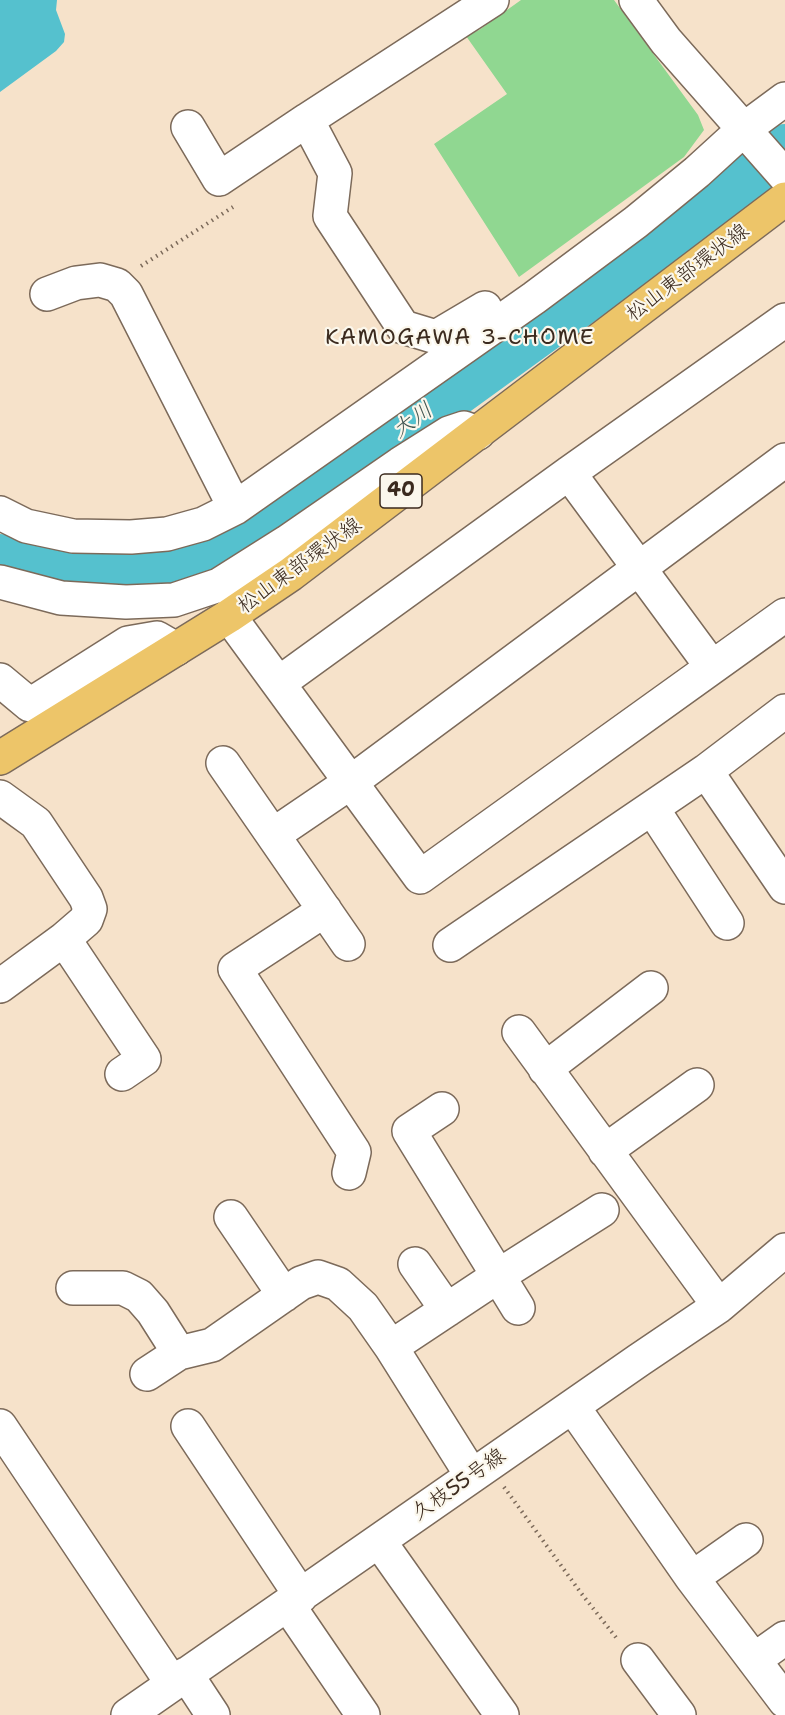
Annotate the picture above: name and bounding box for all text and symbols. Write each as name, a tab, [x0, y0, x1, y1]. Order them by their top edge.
street label: 松山東部環状線	[622, 219, 754, 327]
district label: KAMOGAWA 3-CHOME	[325, 325, 595, 351]
water label: 大川	[387, 397, 439, 445]
road number: 40	[380, 474, 422, 508]
street label: 松山東部環状線	[233, 513, 367, 619]
street label: 久枝55号線	[407, 1443, 511, 1527]

